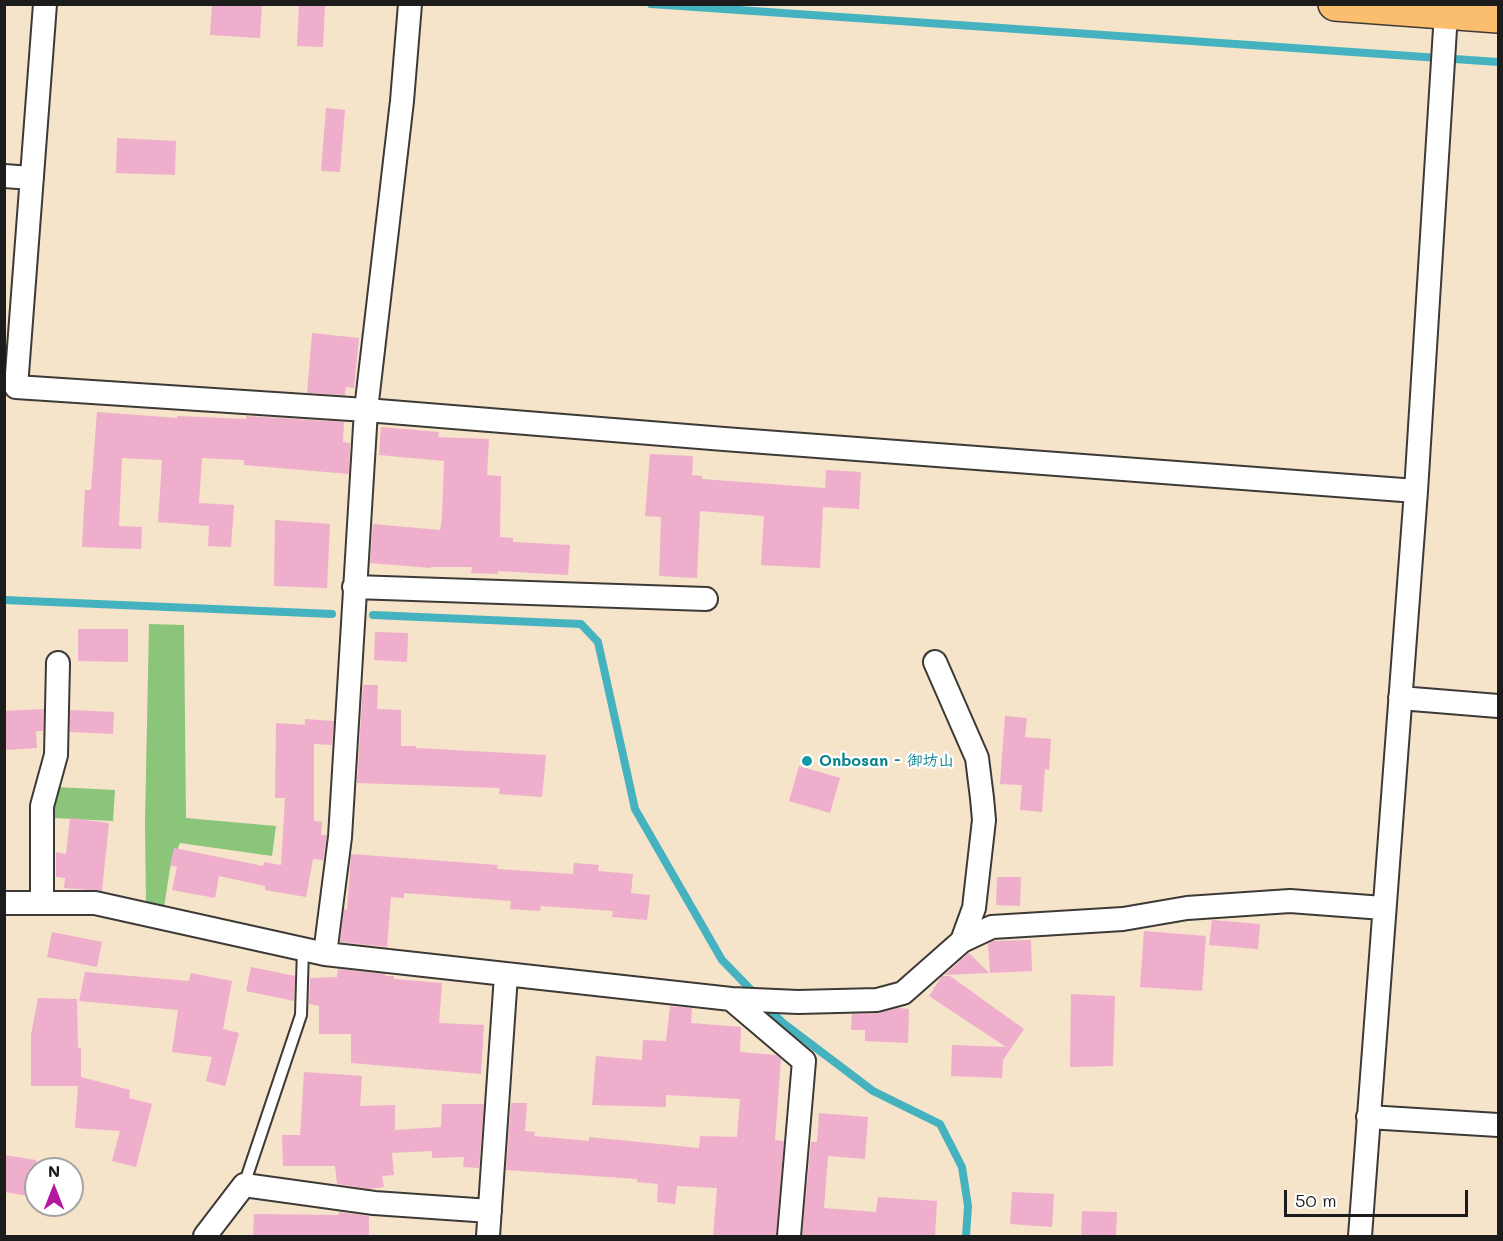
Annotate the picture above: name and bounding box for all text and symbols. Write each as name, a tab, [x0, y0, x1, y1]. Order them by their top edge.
place label: Onbosan - 御坊山	[819, 751, 954, 771]
marker: Onbosan - 御坊山	[800, 754, 814, 768]
north arrow	[24, 1157, 84, 1217]
text: N	[48, 1160, 60, 1181]
scale bar	[1287, 1178, 1472, 1216]
text: 50 m	[1295, 1188, 1337, 1212]

